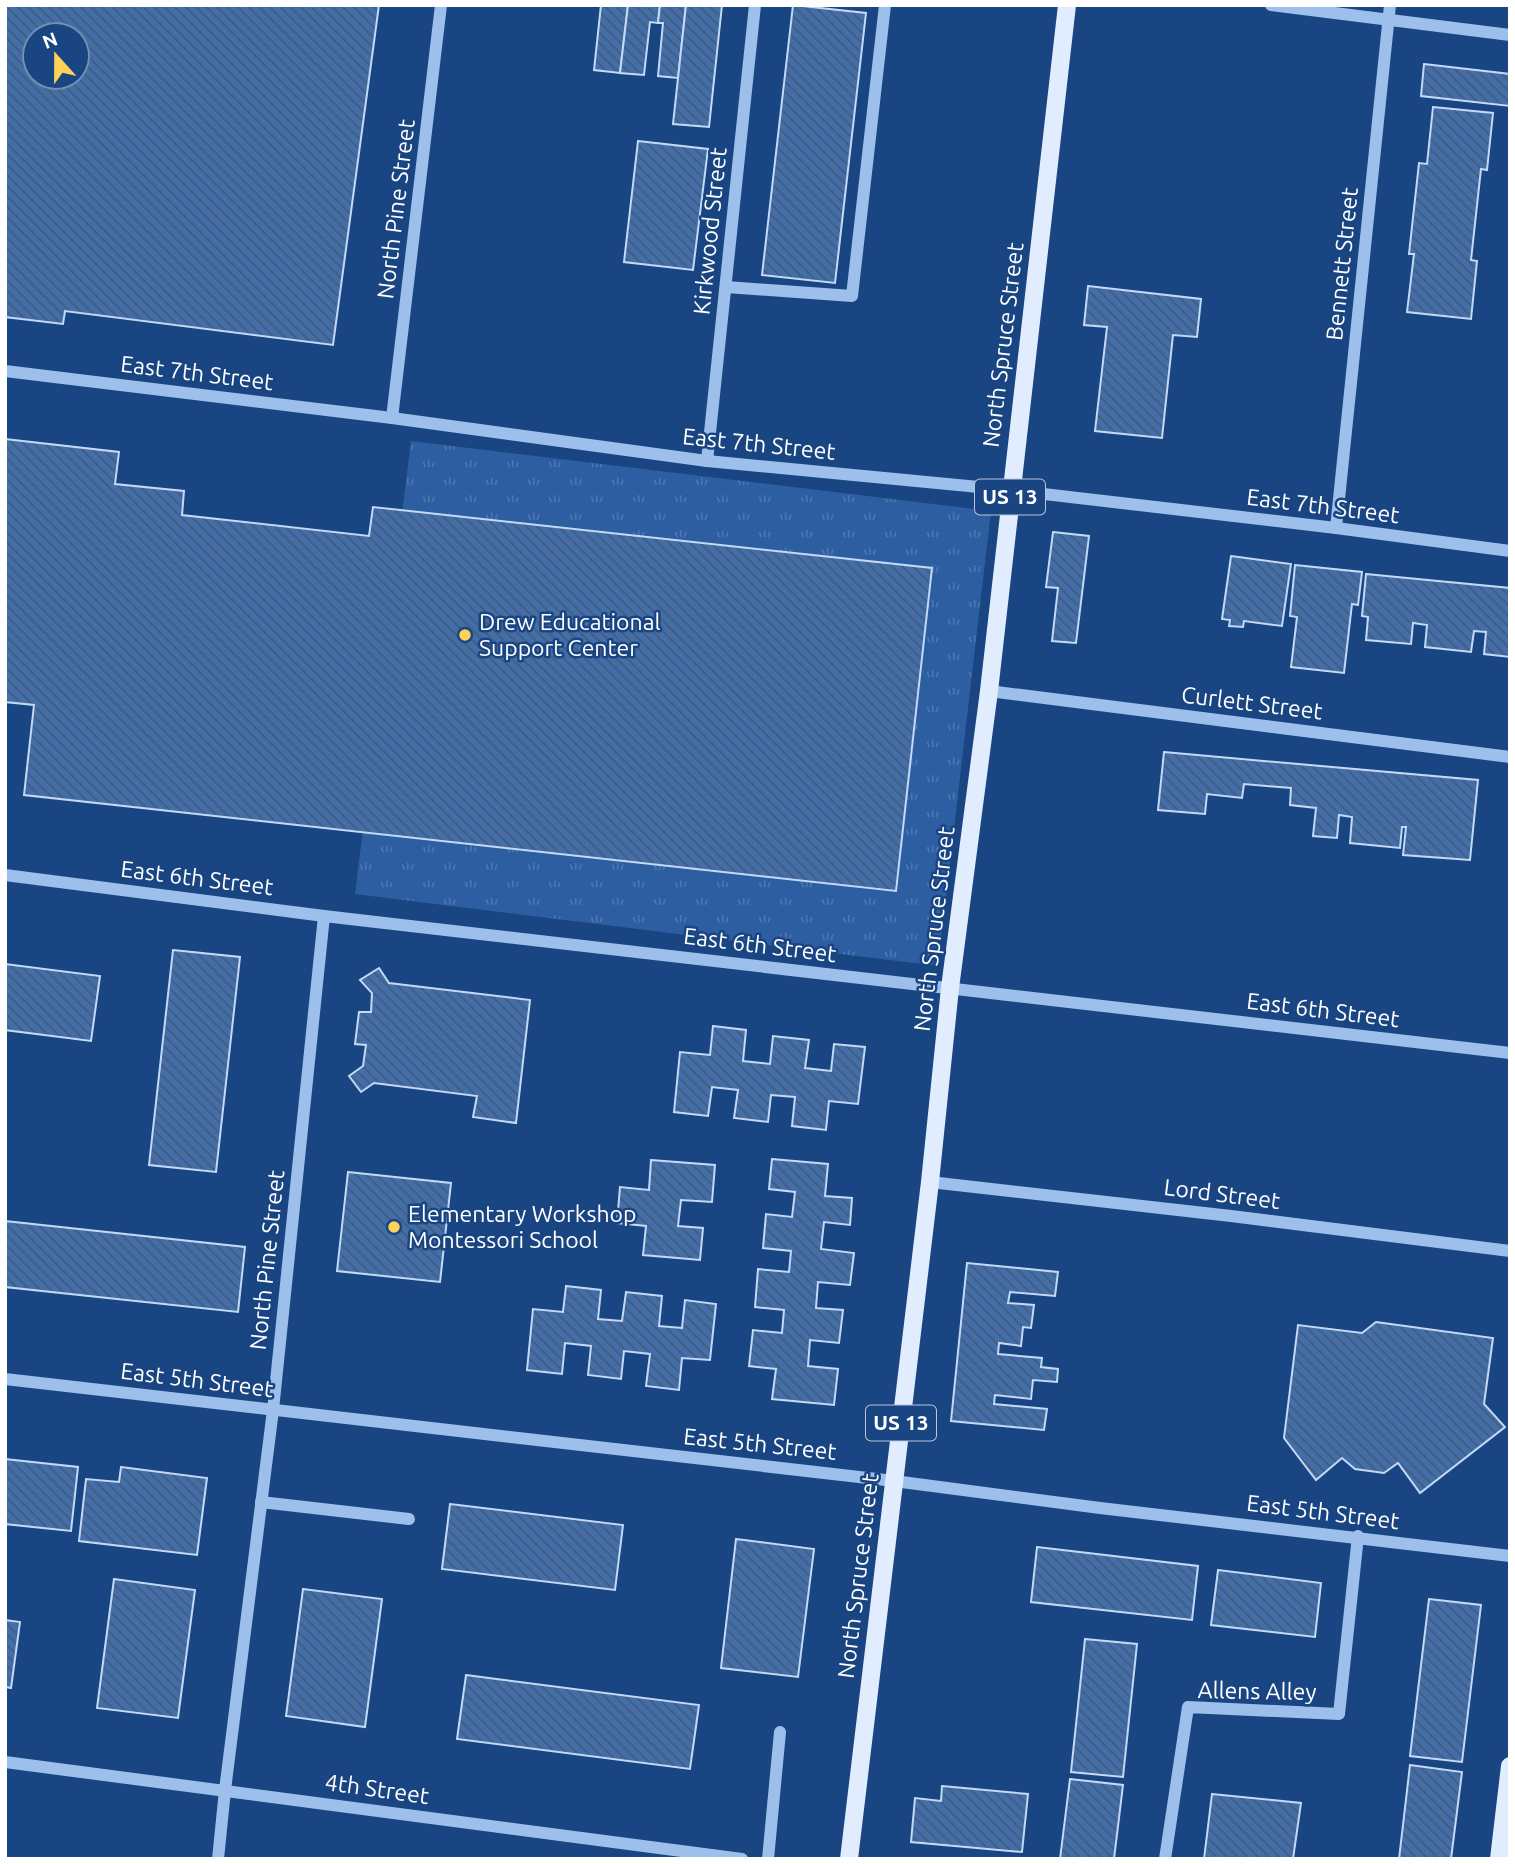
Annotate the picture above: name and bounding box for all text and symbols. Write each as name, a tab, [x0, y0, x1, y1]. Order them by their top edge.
north arrow	[21, 21, 91, 91]
text: N	[39, 27, 60, 53]
street label: North Pine Street	[372, 118, 419, 300]
street label: Kirkwood Street	[688, 146, 731, 316]
street label: Bennett Street	[1321, 186, 1362, 342]
street label: North Spruce Street	[978, 241, 1027, 449]
street label: East 7th Street	[119, 351, 275, 394]
street label: East 7th Street	[681, 423, 837, 464]
road number: US 13	[975, 480, 1045, 514]
street label: East 7th Street	[1245, 484, 1401, 527]
place label: Drew Educational Support Center	[479, 609, 661, 660]
marker: Drew Educational Support Center	[457, 627, 473, 643]
street label: Curlett Street	[1180, 681, 1324, 724]
street label: North Spruce Street	[909, 825, 958, 1033]
street label: East 6th Street	[119, 856, 275, 899]
street label: East 6th Street	[682, 923, 838, 966]
street label: East 6th Street	[1245, 988, 1401, 1031]
street label: North Pine Street	[245, 1169, 288, 1351]
street label: Lord Street	[1163, 1174, 1282, 1213]
place label: Elementary Workshop Montessori School	[408, 1201, 636, 1252]
marker: Elementary Workshop Montessori School	[386, 1219, 402, 1235]
street label: East 5th Street	[119, 1358, 275, 1401]
road number: US 13	[866, 1406, 936, 1440]
street label: East 5th Street	[682, 1423, 838, 1464]
street label: North Spruce Street	[833, 1472, 882, 1680]
street label: East 5th Street	[1245, 1490, 1401, 1533]
street label: Allens Alley	[1197, 1677, 1317, 1704]
street label: 4th Street	[324, 1769, 431, 1808]

